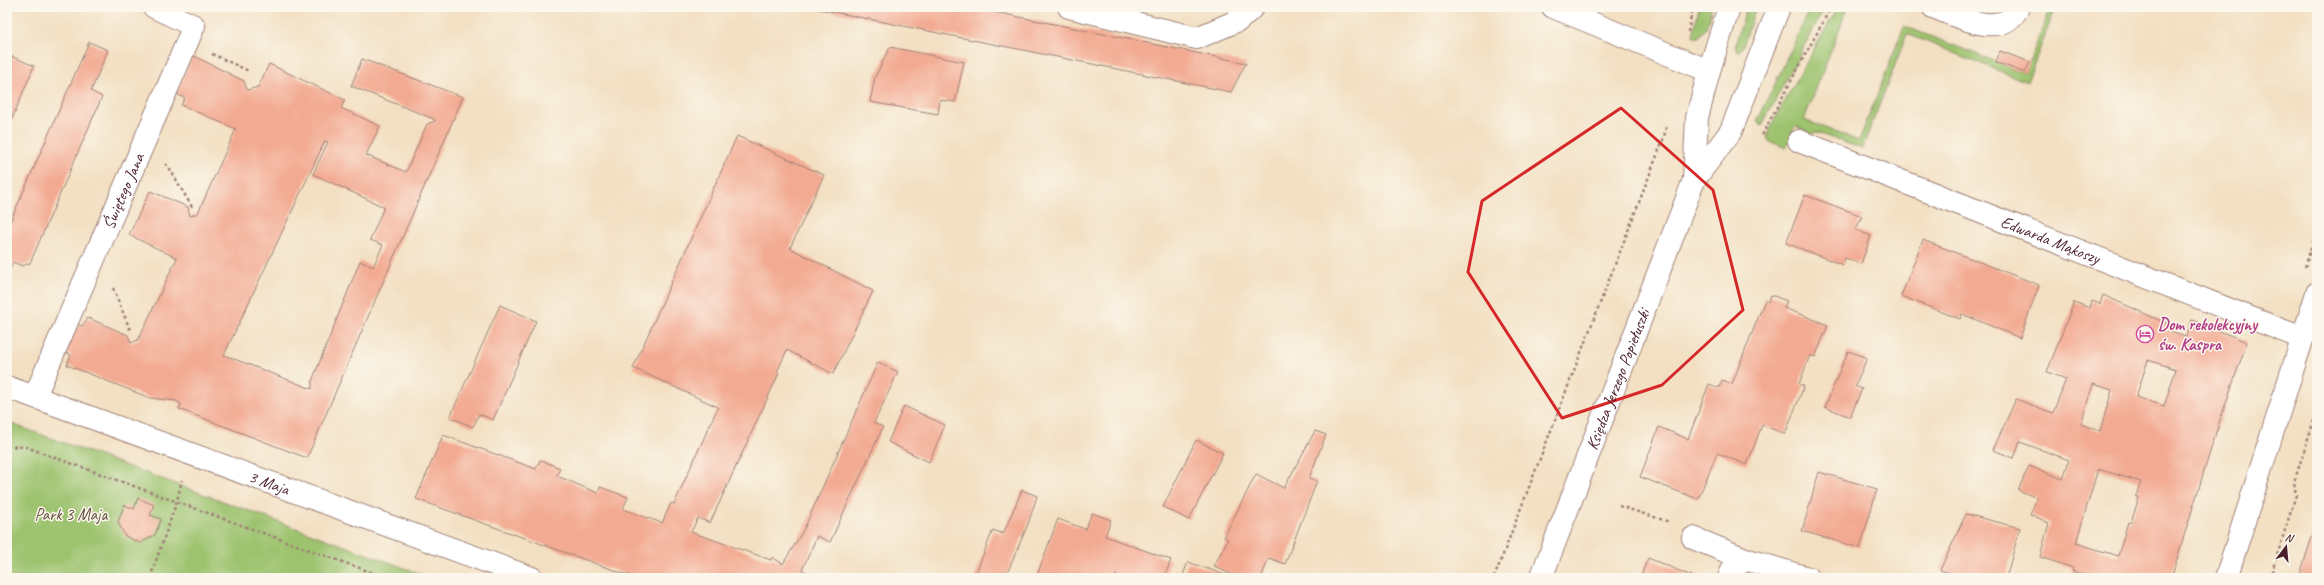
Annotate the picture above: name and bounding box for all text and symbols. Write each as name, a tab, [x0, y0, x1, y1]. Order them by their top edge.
street label: Świętego Jana	[97, 149, 150, 232]
street label: Edwarda Mąkoszy	[1998, 211, 2104, 269]
street label: Księdza Jerzego Popiełuszki	[1581, 304, 1655, 453]
place label: Dom rekolekcyjny św. Kaspra	[2158, 314, 2259, 355]
hotel icon: Dom rekolekcyjny św. Kaspra	[2135, 324, 2155, 344]
street label: 3 Maja	[246, 466, 293, 500]
park label: Park 3 Maja	[35, 504, 109, 525]
north arrow	[2266, 527, 2306, 567]
text: N	[2284, 530, 2296, 546]

